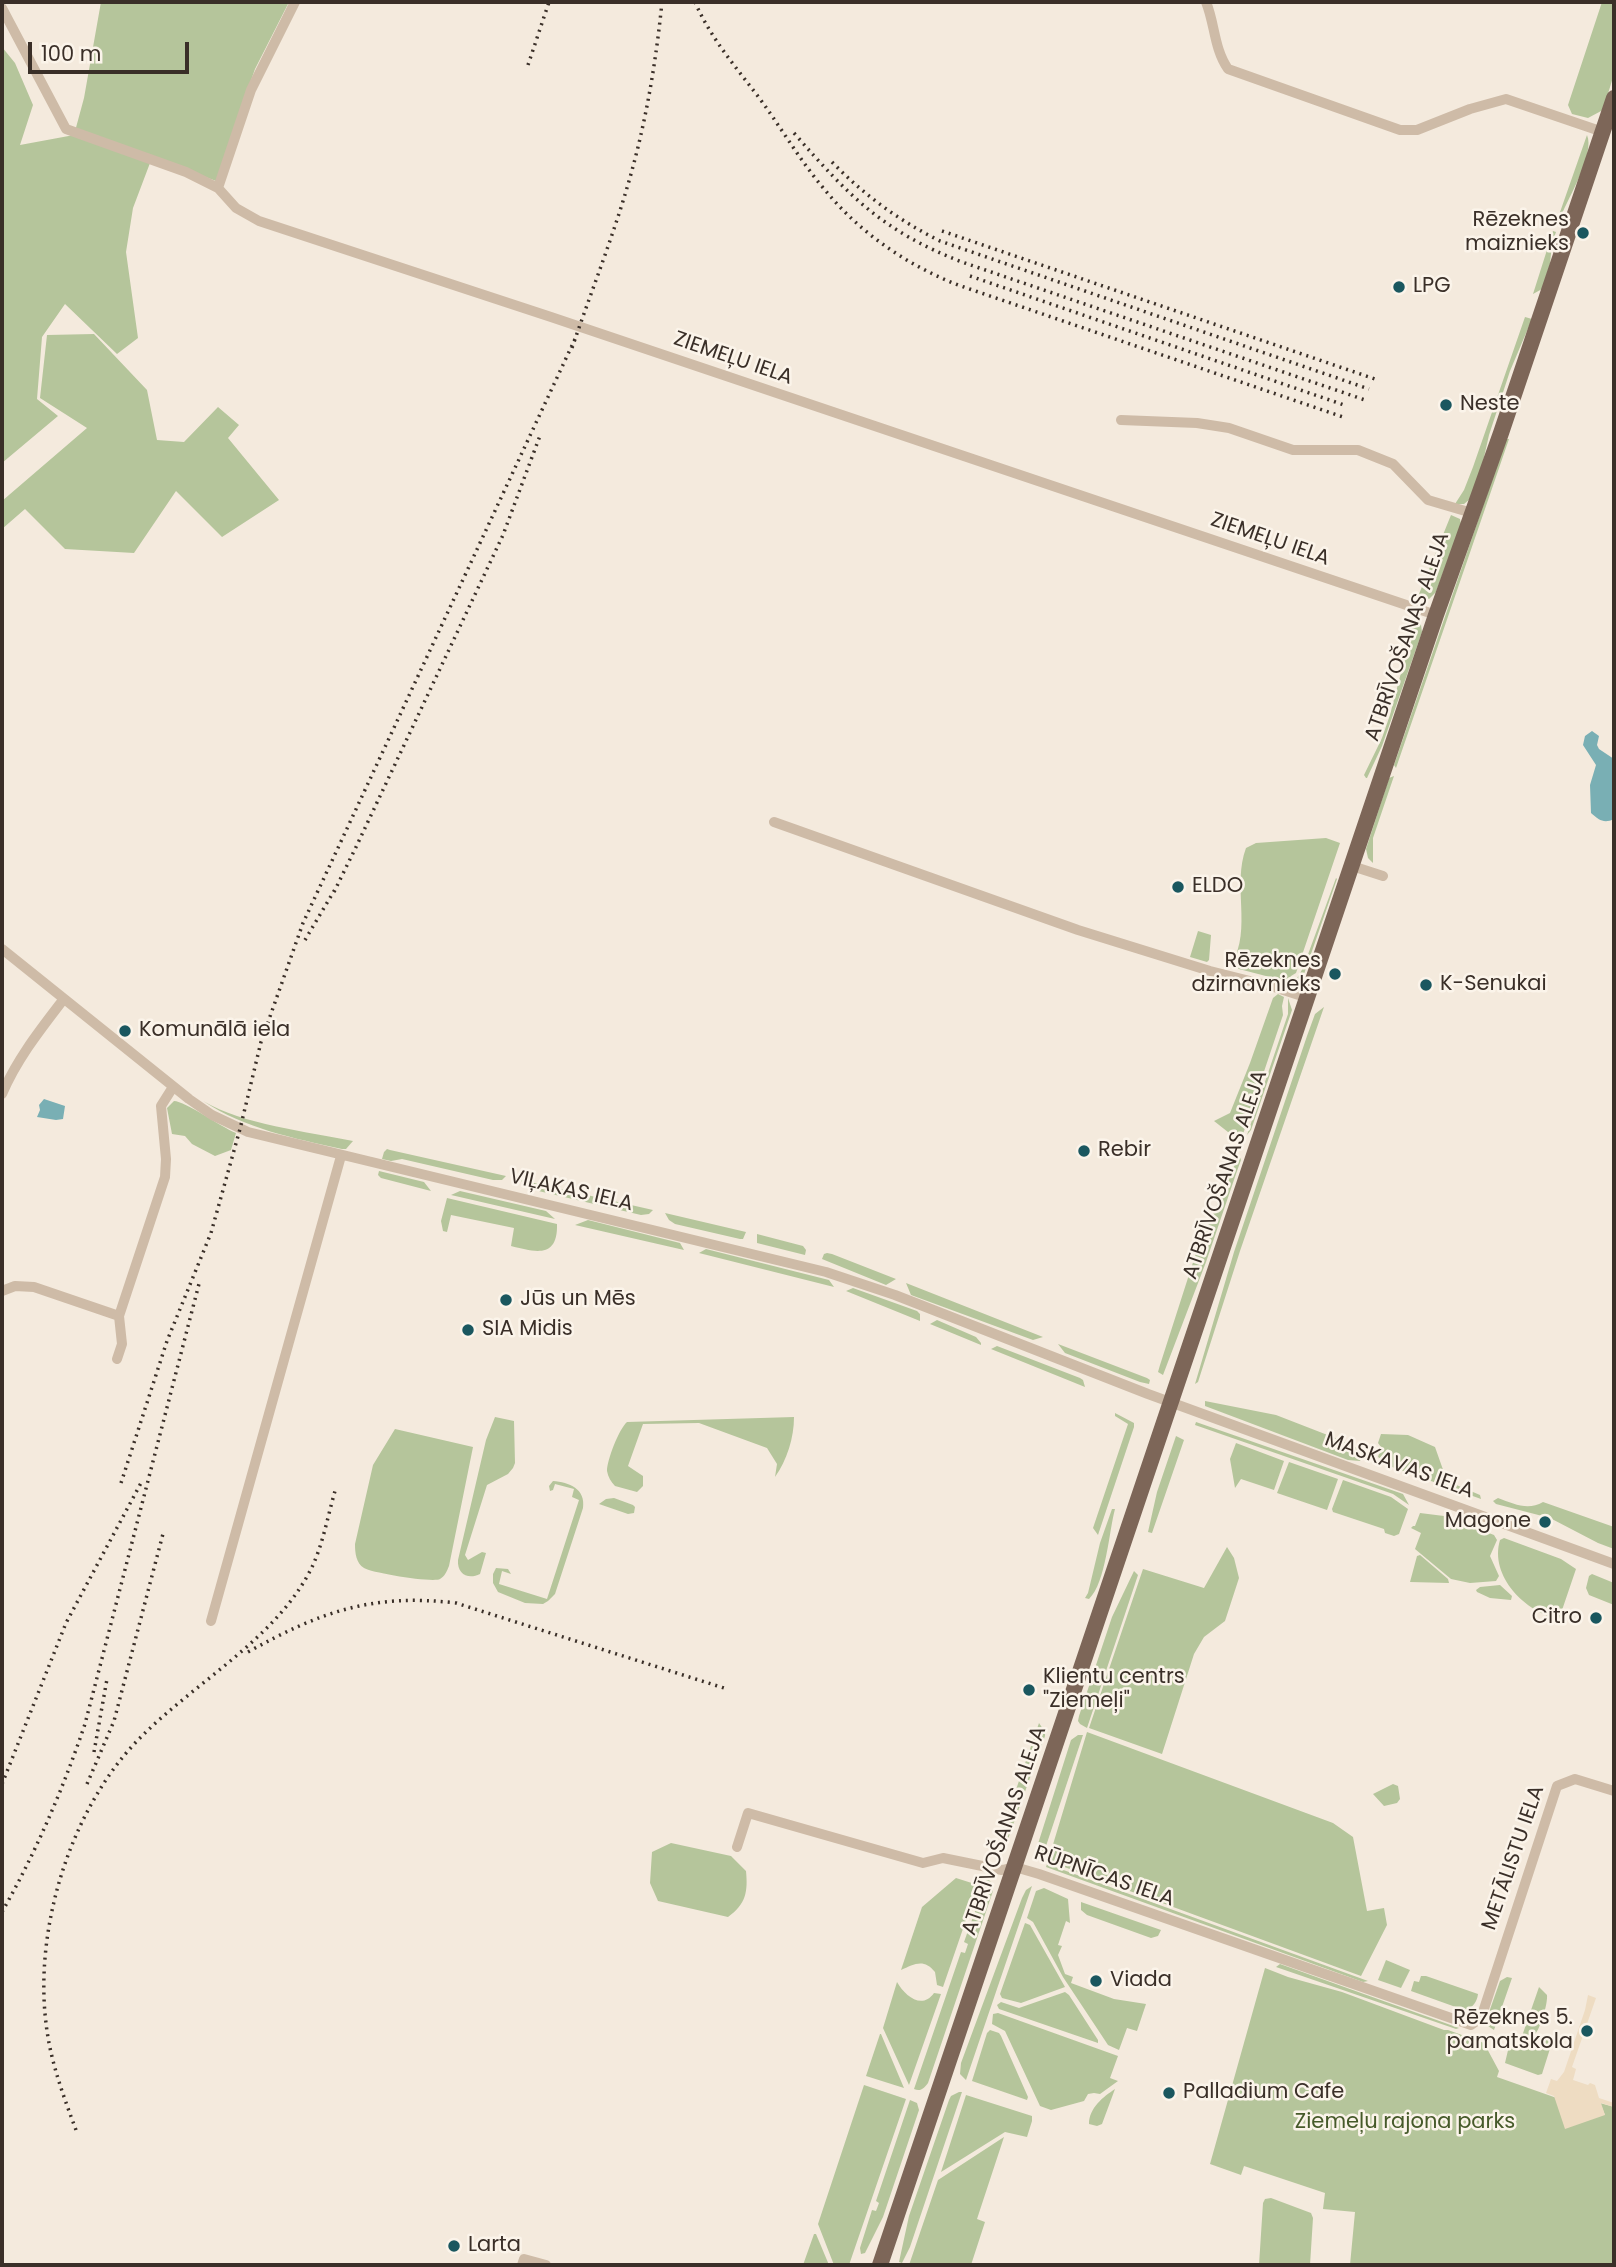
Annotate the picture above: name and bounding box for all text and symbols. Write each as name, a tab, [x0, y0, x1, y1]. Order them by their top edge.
scale bar	[32, 28, 192, 72]
text: 100 m	[41, 39, 101, 68]
place label: Rēzeknes maiznieks	[1465, 208, 1569, 258]
marker: Rēzeknes maiznieks	[1575, 225, 1591, 241]
place label: LPG	[1413, 274, 1451, 300]
marker: LPG	[1391, 279, 1407, 295]
street label: ZIEMEĻU IELA	[670, 327, 796, 391]
place label: Neste	[1460, 392, 1519, 418]
marker: Neste	[1438, 397, 1454, 413]
street label: ZIEMEĻU IELA	[1207, 508, 1333, 572]
street label: ATBRĪVOŠANAS ALEJA	[1360, 529, 1456, 745]
place label: ELDO	[1192, 874, 1243, 900]
marker: ELDO	[1170, 879, 1186, 895]
place label: Rēzeknes dzirnavnieks	[1191, 949, 1321, 999]
marker: Rēzeknes dzirnavnieks	[1327, 966, 1343, 982]
place label: K-Senukai	[1440, 972, 1547, 998]
marker: K-Senukai	[1418, 977, 1434, 993]
place label: Komunālā iela	[139, 1018, 290, 1044]
marker: Komunālā iela	[117, 1023, 133, 1039]
street label: ATBRĪVOŠANAS ALEJA	[1178, 1067, 1274, 1283]
place label: Rebir	[1098, 1138, 1151, 1164]
marker: Rebir	[1076, 1143, 1092, 1159]
street label: VIĻAKAS IELA	[507, 1165, 635, 1217]
place label: Jūs un Mēs	[520, 1287, 636, 1313]
marker: Jūs un Mēs	[498, 1292, 514, 1308]
place label: SIA Midis	[482, 1317, 573, 1343]
marker: SIA Midis	[460, 1322, 476, 1338]
street label: MASKAVAS IELA	[1321, 1427, 1477, 1505]
place label: Magone	[1445, 1509, 1531, 1535]
marker: Magone	[1537, 1514, 1553, 1530]
place label: Citro	[1532, 1605, 1582, 1631]
marker: Citro	[1588, 1610, 1604, 1626]
place label: Klientu centrs "Ziemeļi"	[1043, 1665, 1185, 1715]
marker: Klientu centrs "Ziemeļi"	[1021, 1682, 1037, 1698]
street label: ATBRĪVOŠANAS ALEJA	[957, 1723, 1053, 1939]
street label: METĀLISTU IELA	[1477, 1782, 1551, 1934]
street label: RŪPNĪCAS IELA	[1031, 1841, 1177, 1913]
place label: Viada	[1110, 1968, 1172, 1994]
marker: Viada	[1088, 1973, 1104, 1989]
place label: Rēzeknes 5. pamatskola	[1447, 2006, 1573, 2056]
marker: Rēzeknes 5. pamatskola	[1579, 2023, 1595, 2039]
place label: Palladium Cafe	[1183, 2080, 1344, 2106]
marker: Palladium Cafe	[1161, 2085, 1177, 2101]
park label: Ziemeļu rajona parks	[1295, 2110, 1515, 2136]
place label: Larta	[468, 2233, 521, 2259]
marker: Larta	[446, 2238, 462, 2254]

